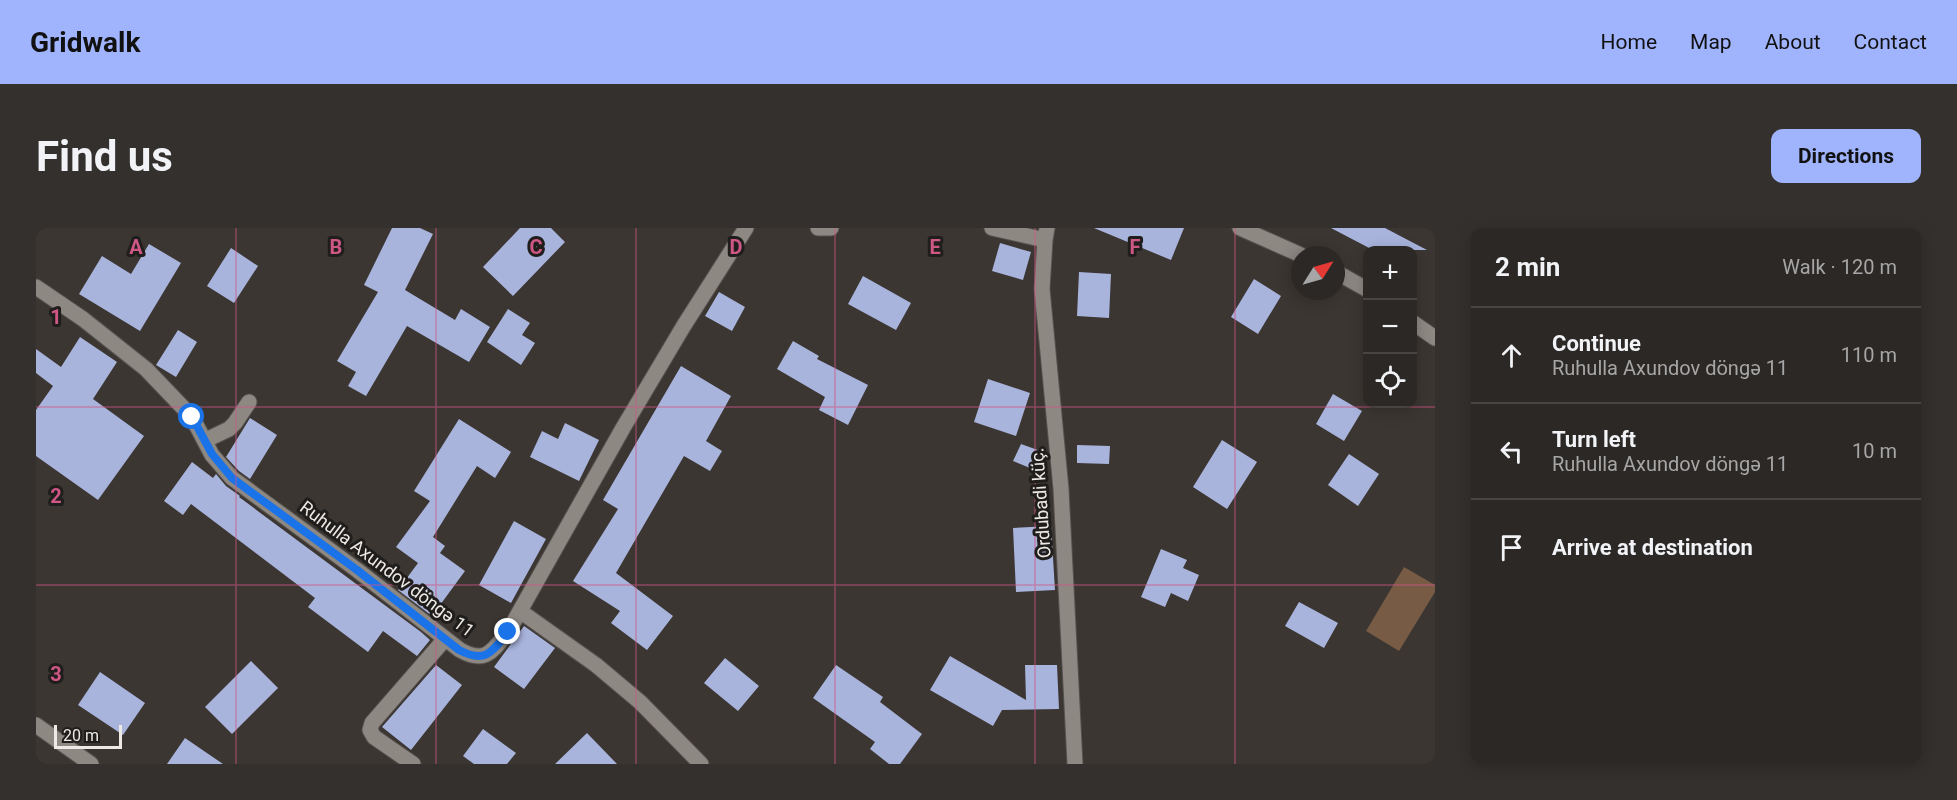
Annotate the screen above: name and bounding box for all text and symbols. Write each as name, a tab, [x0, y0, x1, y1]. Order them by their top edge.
text: Gridwalk	[30, 26, 140, 59]
text: Home	[1601, 30, 1657, 54]
text: Map	[1690, 30, 1732, 54]
text: About	[1765, 30, 1821, 54]
text: Contact	[1854, 30, 1927, 54]
button: Directions	[1771, 129, 1921, 183]
text: Find us	[36, 132, 173, 181]
text: A	[129, 235, 143, 259]
text: B	[330, 235, 342, 259]
text: C	[529, 235, 543, 259]
text: D	[730, 235, 743, 259]
text: E	[929, 235, 941, 259]
text: F	[1130, 235, 1141, 259]
north arrow	[1291, 246, 1345, 300]
map controls	[1363, 246, 1417, 408]
button: +	[1363, 246, 1417, 300]
text: 2 min	[1495, 252, 1560, 282]
text: Walk · 120 m	[1782, 255, 1897, 279]
button: −	[1363, 300, 1417, 354]
text: 1	[50, 305, 62, 329]
text: Continue	[1552, 331, 1641, 356]
icon: ahead	[1495, 339, 1528, 372]
text: 110 m	[1841, 343, 1897, 367]
button: locate	[1363, 354, 1417, 408]
text: Ruhulla Axundov döngə 11	[1552, 356, 1788, 380]
route start	[178, 403, 204, 429]
text: Turn left	[1552, 427, 1636, 452]
icon: left	[1495, 435, 1528, 468]
text: 10 m	[1852, 439, 1897, 463]
street label: Ordubadi küç.	[1026, 447, 1055, 559]
text: Ruhulla Axundov döngə 11	[1552, 452, 1788, 476]
text: 2	[50, 484, 62, 508]
street label: Ruhulla Axundov döngə 11	[296, 496, 478, 641]
icon: arrive	[1495, 531, 1528, 564]
text: Arrive at destination	[1552, 535, 1753, 560]
route end	[494, 618, 520, 644]
text: 3	[50, 662, 62, 686]
scale bar	[54, 722, 122, 750]
text: 20 m	[63, 726, 99, 745]

